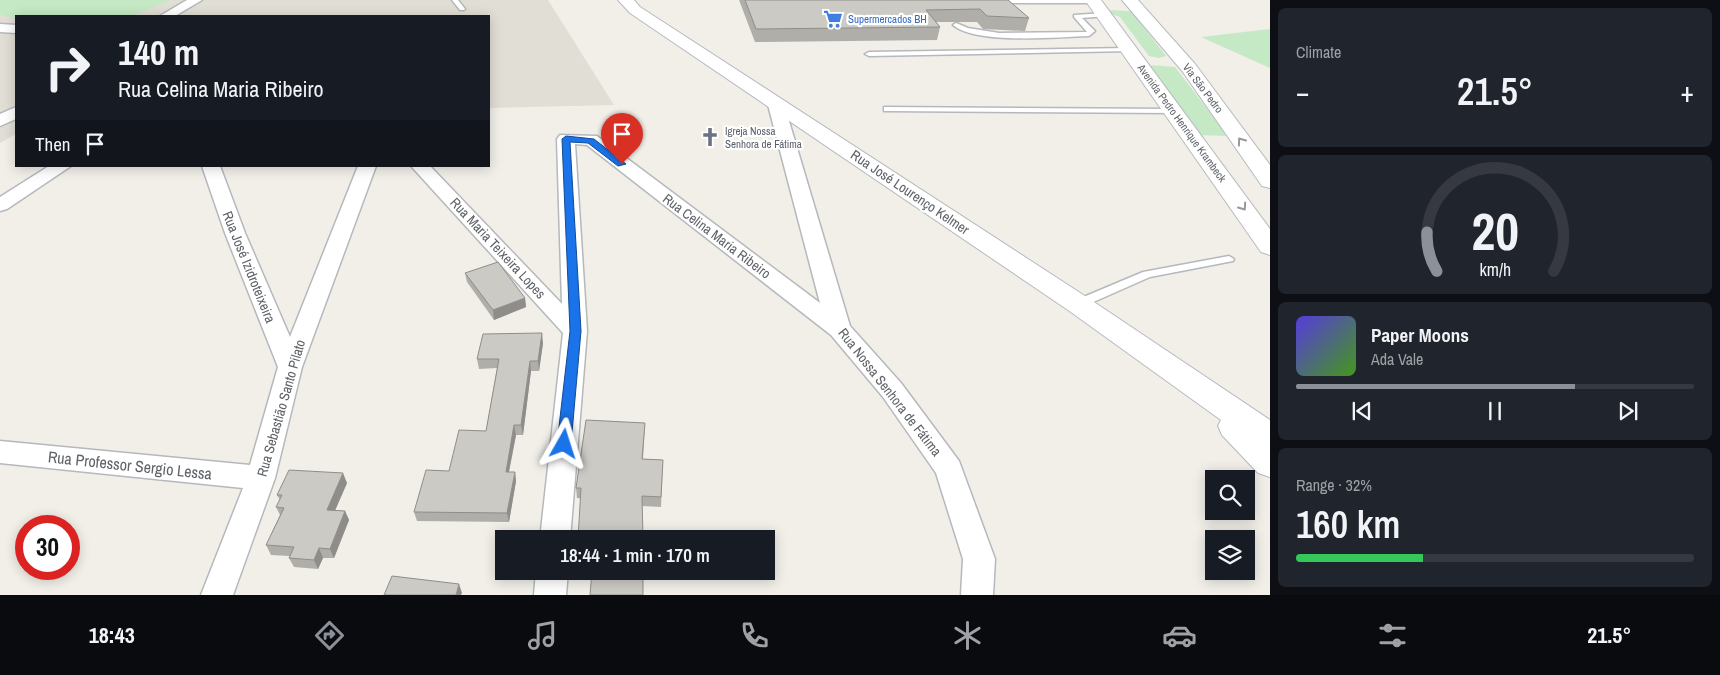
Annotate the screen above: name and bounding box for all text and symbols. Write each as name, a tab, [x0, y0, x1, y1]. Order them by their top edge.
supermarket icon: Supermercados BH	[822, 8, 844, 30]
place label: Supermercados BH	[848, 12, 927, 26]
text: 140 m	[118, 29, 199, 76]
icon: right	[35, 35, 100, 100]
text: Climate	[1296, 41, 1341, 63]
street label: Via São Pedro	[1180, 60, 1226, 116]
street label: Avenida Pedro Henrique Krambeck	[1134, 61, 1230, 185]
text: 21.5°	[1457, 66, 1533, 117]
text: −	[1296, 73, 1309, 111]
text: +	[1681, 73, 1694, 111]
text: Rua Celina Maria Ribeiro	[118, 74, 324, 104]
pin	[601, 113, 643, 164]
icon: arrive	[608, 120, 636, 148]
place label: Igreja Nossa Senhora de Fátima	[725, 124, 802, 151]
church icon: Igreja Nossa Senhora de Fátima	[699, 126, 721, 148]
icon: arrive	[81, 130, 109, 158]
text: Then	[35, 131, 71, 157]
one-way arrow	[1239, 138, 1247, 147]
street label: Rua José Lourenço Kelmer	[847, 146, 973, 238]
street label: Rua Celina Maria Ribeiro	[659, 189, 775, 283]
street label: Rua Maria Teixeira Lopes	[446, 194, 550, 303]
text: 20	[1471, 196, 1519, 266]
one-way arrow	[1237, 201, 1246, 210]
street label: Rua José Izidroteixeira	[218, 209, 280, 326]
text: km/h	[1479, 258, 1511, 282]
text: Paper Moons	[1371, 322, 1469, 348]
street label: Rua Nossa Senhora de Fátima	[834, 324, 946, 460]
street label: Rua Sebastião Santo Pilato	[253, 337, 309, 479]
text: Ada Vale	[1371, 348, 1423, 370]
icon: previous	[1348, 397, 1376, 425]
icon: pause	[1481, 397, 1509, 425]
icon: next	[1614, 397, 1642, 425]
position arrow	[537, 417, 589, 469]
street label: Rua Professor Sergio Lessa	[47, 445, 214, 485]
map controls	[1205, 470, 1255, 580]
button: search	[1205, 470, 1255, 520]
text: Range · 32%	[1296, 474, 1372, 496]
text: 160 km	[1296, 499, 1400, 550]
speed limit sign: 30	[15, 515, 80, 580]
button: layers	[1205, 530, 1255, 580]
text: 18:44 · 1 min · 170 m	[560, 542, 710, 568]
icon: directions	[312, 618, 347, 653]
icon: music	[525, 618, 560, 653]
icon: phone	[737, 618, 772, 653]
icon: climate	[950, 618, 985, 653]
icon: car	[1162, 618, 1197, 653]
icon: filters	[1375, 618, 1410, 653]
text: 18:43	[89, 620, 135, 650]
text: 21.5°	[1587, 620, 1631, 650]

